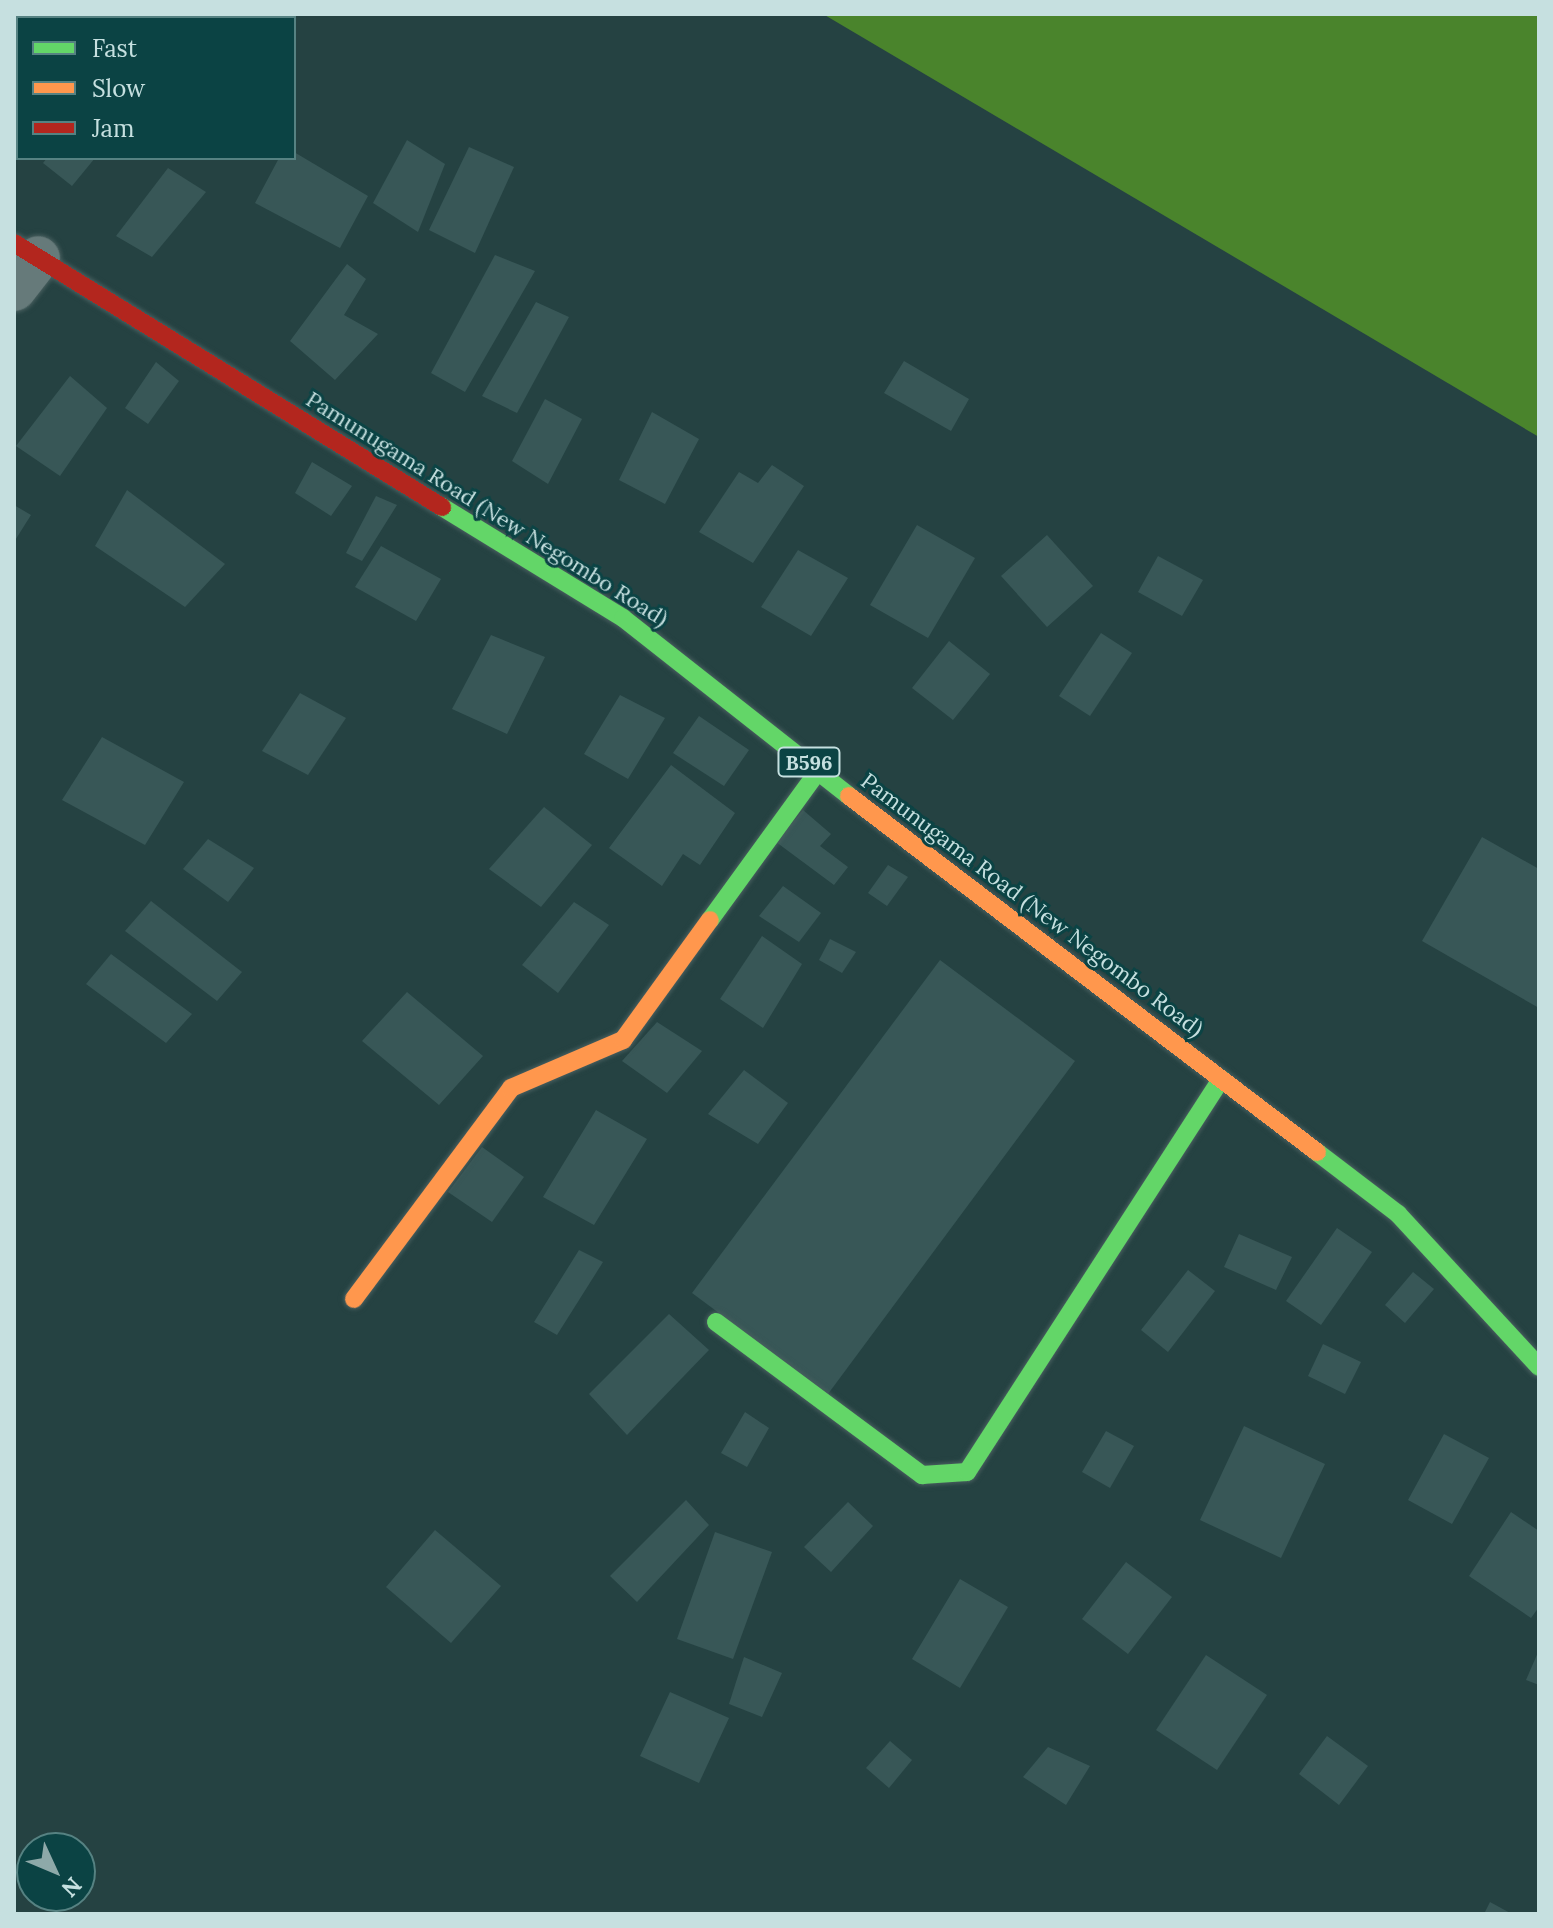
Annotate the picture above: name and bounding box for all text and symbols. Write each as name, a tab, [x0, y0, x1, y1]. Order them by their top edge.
legend	[16, 16, 296, 160]
text: Fast	[92, 33, 137, 64]
text: Slow	[92, 73, 145, 104]
text: Jam	[92, 113, 134, 144]
street label: Pamunugama Road (New Negombo Road)	[301, 386, 673, 632]
road number: B596	[777, 746, 841, 778]
street label: Pamunugama Road (New Negombo Road)	[856, 768, 1208, 1042]
north arrow	[16, 1832, 96, 1912]
text: N	[56, 1871, 88, 1903]

